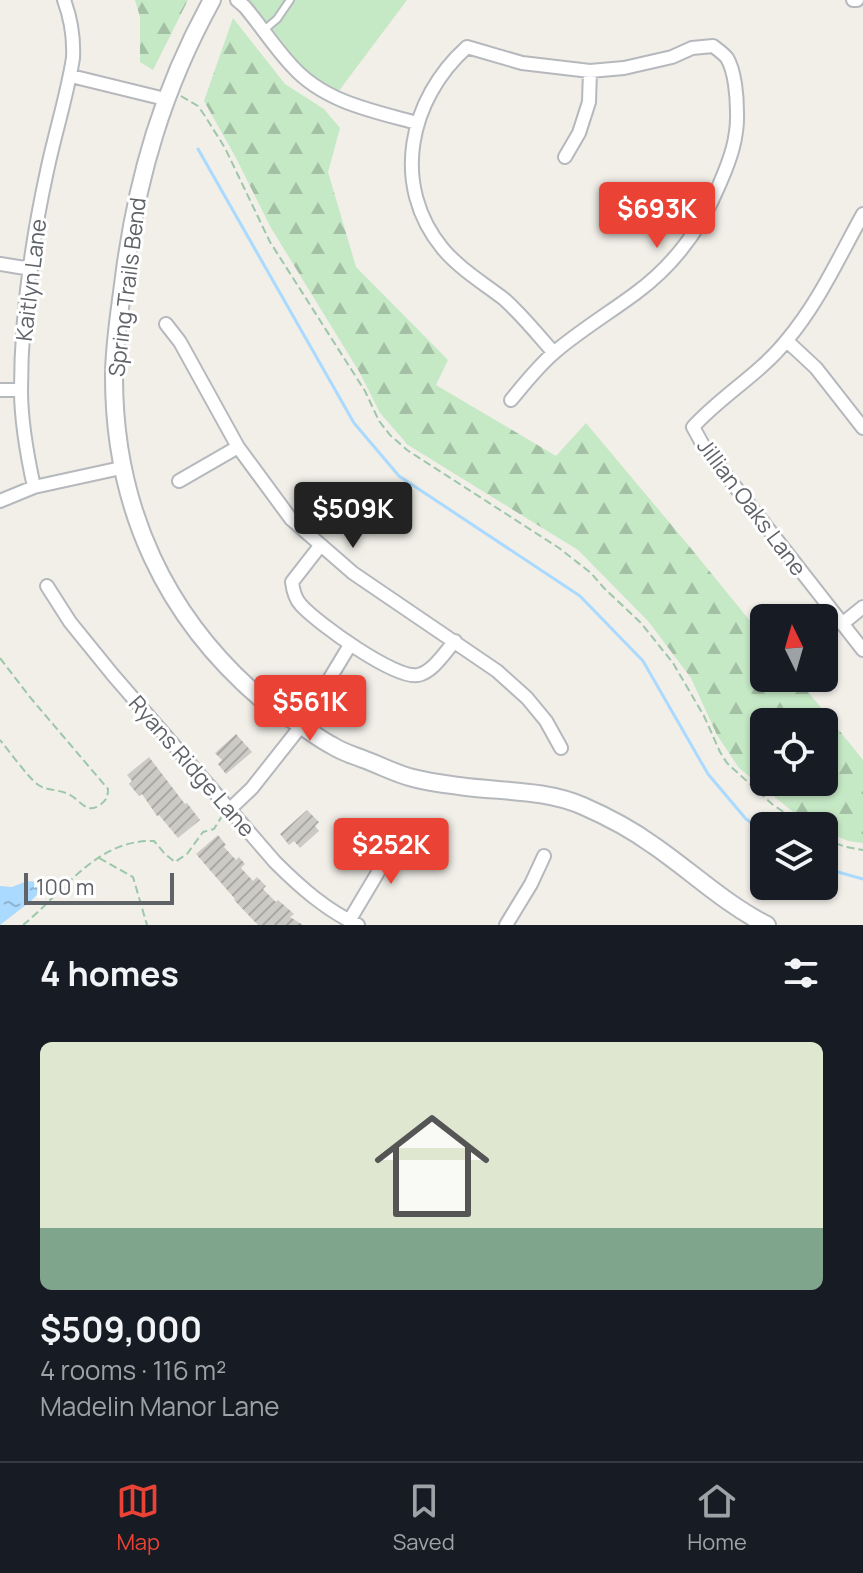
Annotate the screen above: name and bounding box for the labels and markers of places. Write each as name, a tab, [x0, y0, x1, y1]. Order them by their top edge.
pin: $693K	[601, 182, 713, 250]
pin: $509K	[297, 482, 409, 550]
pin: $561K	[254, 675, 366, 743]
pin: $252K	[335, 818, 447, 886]

